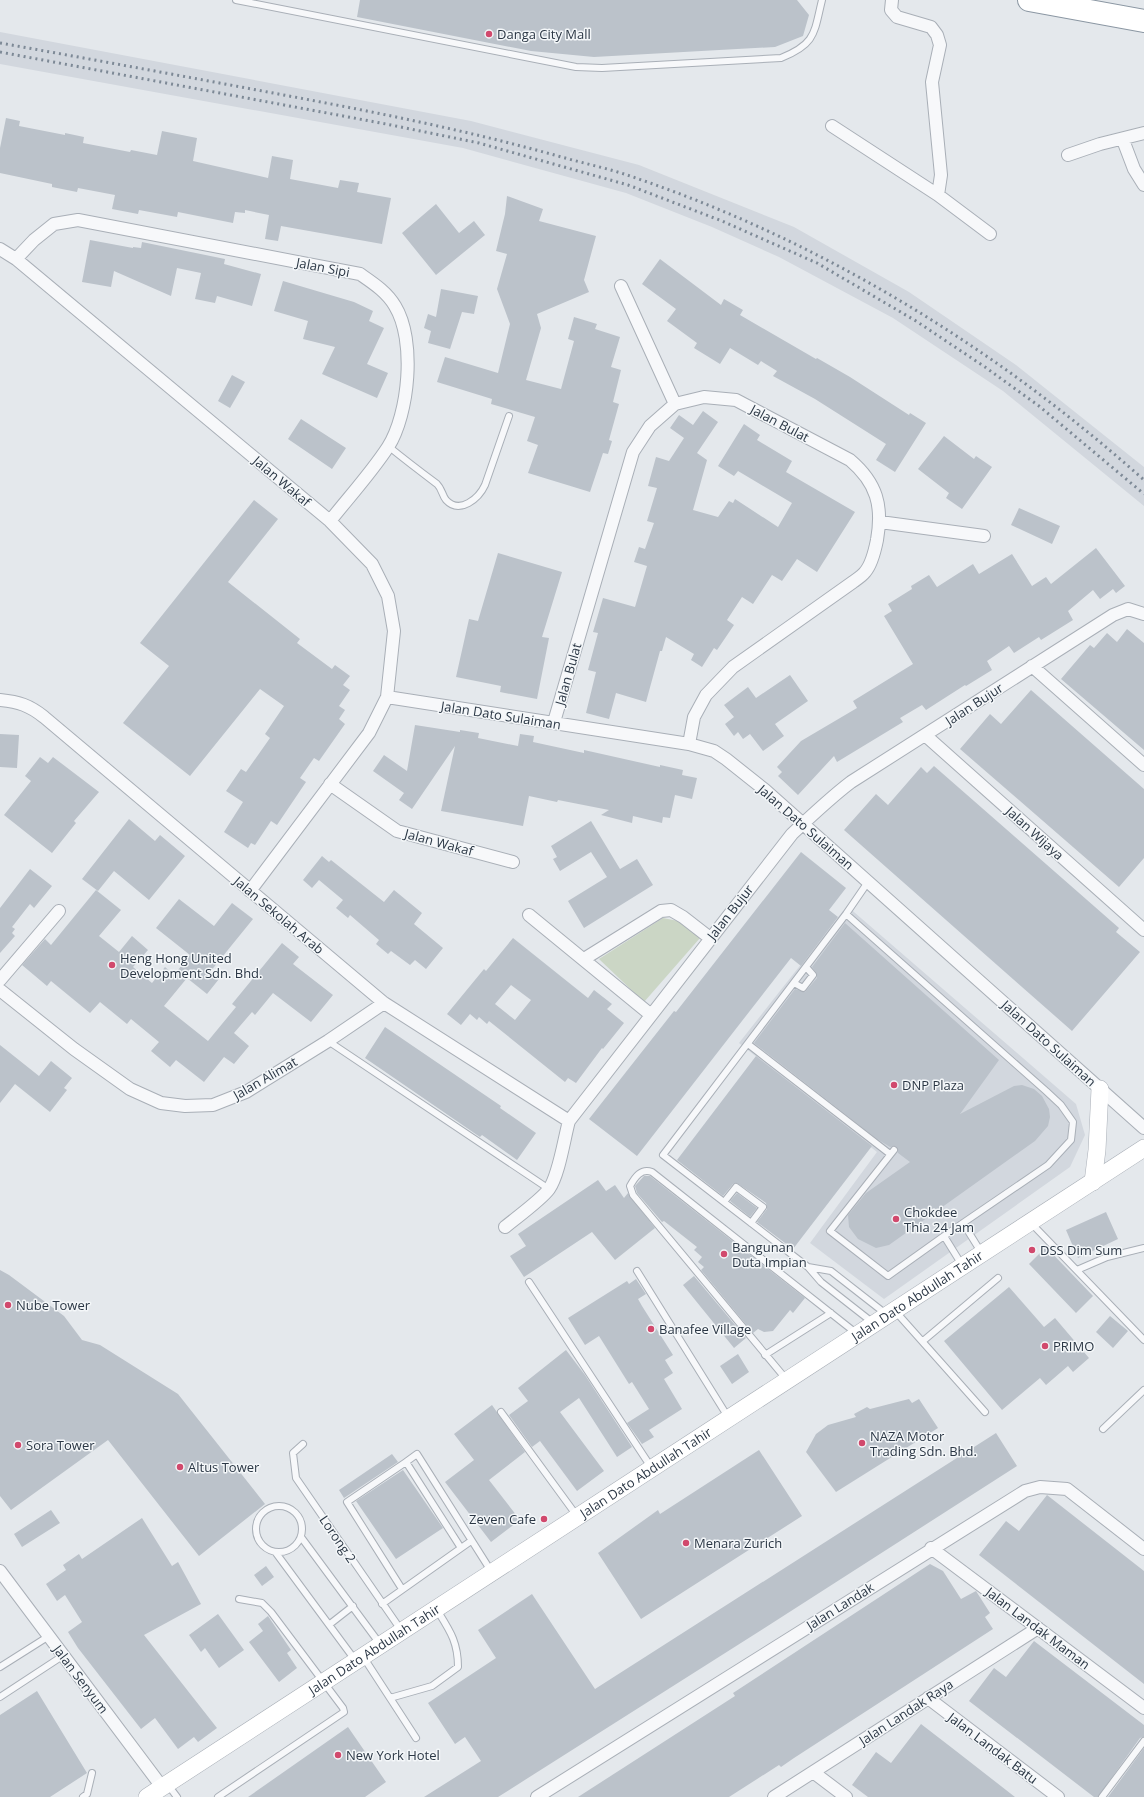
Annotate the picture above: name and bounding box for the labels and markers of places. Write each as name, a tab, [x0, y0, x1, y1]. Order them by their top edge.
place label: Danga City Mall	[497, 25, 591, 43]
marker: Danga City Mall	[484, 29, 494, 39]
place label: Heng Hong United Development Sdn. Bhd.	[120, 949, 263, 982]
marker: Heng Hong United Development Sdn. Bhd.	[107, 960, 117, 970]
place label: DNP Plaza	[902, 1076, 964, 1094]
marker: DNP Plaza	[889, 1080, 899, 1090]
place label: Chokdee Thia 24 Jam	[904, 1203, 974, 1236]
marker: Chokdee Thia 24 Jam	[891, 1214, 901, 1224]
place label: Bangunan Duta Impian	[732, 1238, 807, 1271]
place label: DSS Dim Sum	[1040, 1241, 1122, 1259]
marker: DSS Dim Sum	[1027, 1245, 1037, 1255]
marker: Bangunan Duta Impian	[719, 1249, 729, 1259]
place label: Nube Tower	[16, 1296, 91, 1314]
marker: Nube Tower	[3, 1300, 13, 1310]
place label: Banafee Village	[659, 1320, 751, 1338]
marker: Banafee Village	[646, 1324, 656, 1334]
place label: PRIMO	[1053, 1337, 1094, 1355]
marker: PRIMO	[1040, 1341, 1050, 1351]
place label: NAZA Motor Trading Sdn. Bhd.	[870, 1427, 977, 1460]
place label: Sora Tower	[26, 1436, 95, 1454]
marker: NAZA Motor Trading Sdn. Bhd.	[857, 1438, 867, 1448]
marker: Sora Tower	[13, 1440, 23, 1450]
place label: Altus Tower	[188, 1458, 260, 1476]
marker: Altus Tower	[175, 1462, 185, 1472]
place label: Zeven Cafe	[469, 1510, 536, 1528]
marker: Zeven Cafe	[539, 1514, 549, 1524]
place label: Menara Zurich	[694, 1534, 782, 1552]
marker: Menara Zurich	[681, 1538, 691, 1548]
place label: New York Hotel	[346, 1746, 440, 1764]
marker: New York Hotel	[333, 1750, 343, 1760]

